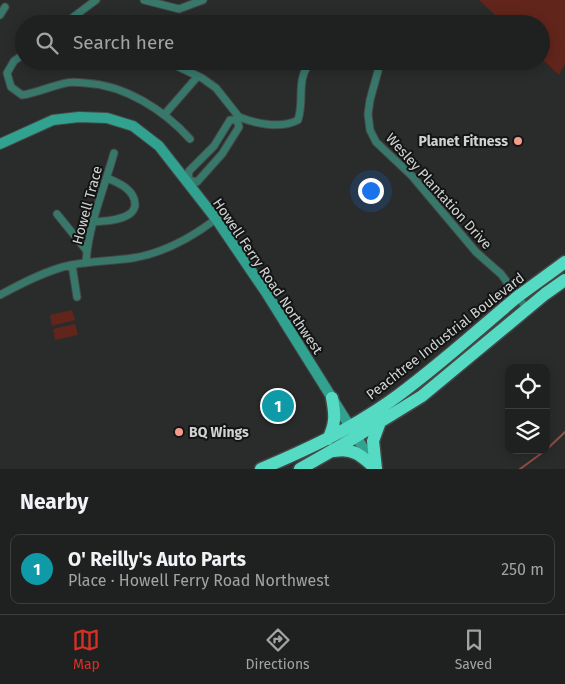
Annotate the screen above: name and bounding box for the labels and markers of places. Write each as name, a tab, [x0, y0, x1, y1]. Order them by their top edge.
place label: Planet Fitness	[418, 133, 508, 150]
marker: Planet Fitness	[512, 135, 524, 147]
pin: 1	[262, 387, 294, 425]
place label: BQ Wings	[189, 424, 249, 441]
marker: BQ Wings	[173, 426, 185, 438]

